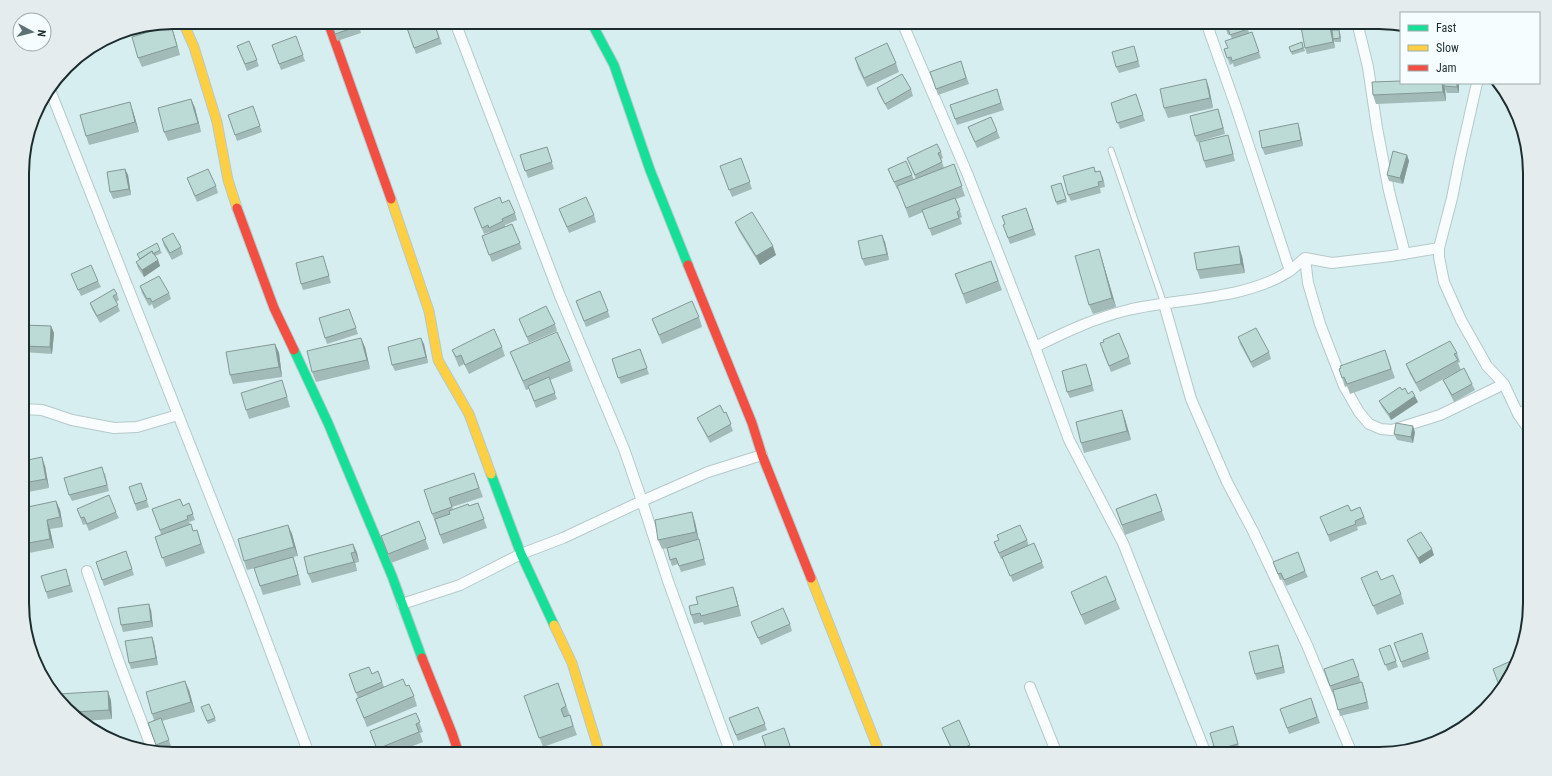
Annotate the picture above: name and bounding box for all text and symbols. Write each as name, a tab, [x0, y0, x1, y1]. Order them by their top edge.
north arrow	[12, 12, 52, 52]
legend	[1400, 12, 1540, 84]
text: Fast	[1436, 21, 1457, 35]
text: N	[35, 29, 48, 38]
text: Slow	[1436, 41, 1459, 55]
text: Jam	[1436, 61, 1457, 75]

